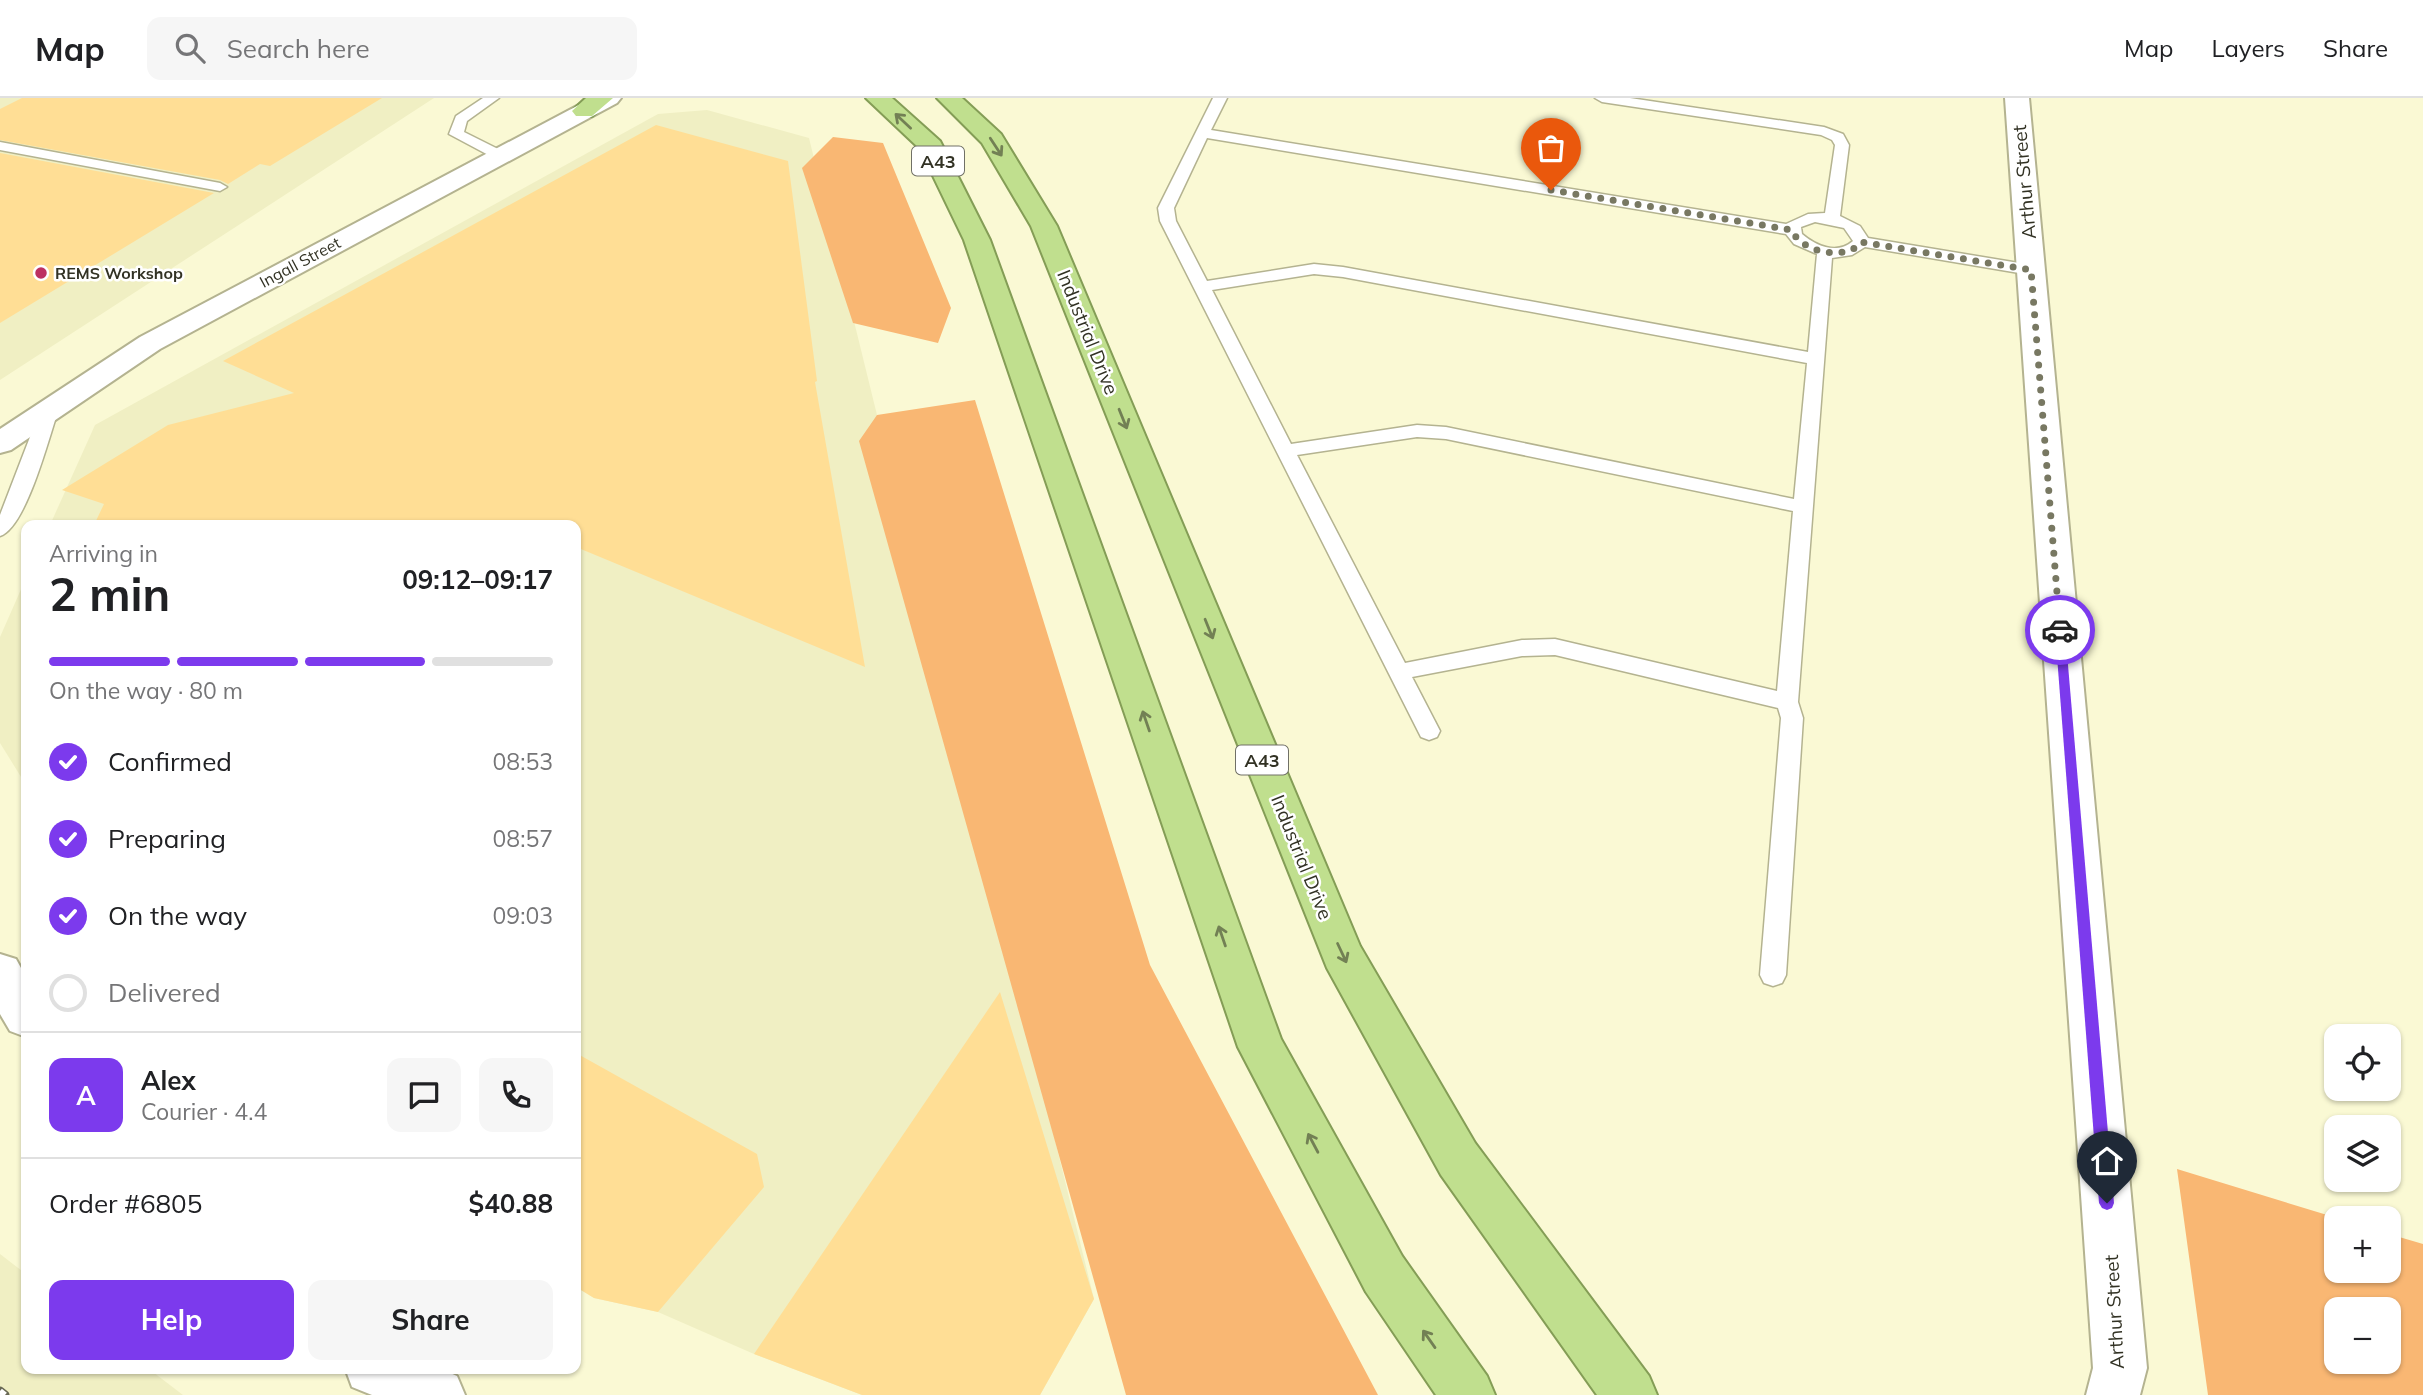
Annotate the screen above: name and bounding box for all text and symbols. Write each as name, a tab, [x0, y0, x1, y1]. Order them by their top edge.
search box	[147, 17, 637, 80]
text: Map	[35, 28, 105, 69]
icon: search	[171, 29, 209, 67]
text: Search here	[227, 32, 370, 65]
text: Map	[2124, 33, 2173, 63]
text: Layers	[2211, 33, 2285, 63]
text: Share	[2323, 33, 2388, 63]
one-way arrow	[894, 113, 912, 129]
pin	[1521, 118, 1581, 190]
street label: Arthur Street	[2007, 124, 2041, 240]
icon: bag	[1532, 129, 1570, 167]
one-way arrow	[989, 137, 1004, 156]
road number: A43	[912, 146, 964, 176]
street label: Ingall Street	[256, 232, 344, 292]
place label: REMS Workshop	[55, 263, 183, 283]
marker: REMS Workshop	[33, 265, 49, 281]
street label: Industrial Drive	[1052, 266, 1124, 398]
one-way arrow	[1117, 408, 1130, 429]
text: Arriving in	[49, 539, 158, 568]
text: 09:12–09:17	[402, 563, 553, 596]
text: 2 min	[49, 565, 170, 623]
courier	[2025, 595, 2095, 665]
icon: car	[2041, 611, 2079, 649]
one-way arrow	[1203, 618, 1216, 640]
text: On the way · 80 m	[49, 676, 243, 705]
one-way arrow	[1139, 711, 1151, 733]
icon: check	[49, 743, 87, 781]
text: Confirmed	[108, 745, 232, 778]
road number: A43	[1236, 746, 1288, 774]
text: 08:53	[493, 747, 553, 776]
street label: Industrial Drive	[1266, 791, 1338, 923]
icon: check	[49, 820, 87, 858]
text: Preparing	[108, 822, 226, 855]
text: 08:57	[493, 824, 553, 853]
icon: check	[49, 897, 87, 935]
text: On the way	[108, 899, 247, 932]
text: 09:03	[493, 901, 553, 930]
one-way arrow	[1215, 925, 1227, 947]
one-way arrow	[1336, 942, 1349, 963]
text: Delivered	[108, 976, 221, 1009]
map controls	[2324, 1024, 2401, 1374]
button: locate	[2324, 1024, 2401, 1101]
button: chat	[387, 1058, 461, 1132]
button: phone	[479, 1058, 553, 1132]
text: Alex	[141, 1064, 196, 1097]
text: A	[76, 1079, 96, 1112]
text: Courier · 4.4	[141, 1097, 267, 1126]
button: layers	[2324, 1115, 2401, 1192]
pin	[2077, 1131, 2137, 1203]
one-way arrow	[1306, 1134, 1320, 1154]
icon: home	[2088, 1142, 2126, 1180]
text: Order #6805	[49, 1187, 202, 1220]
text: $40.88	[469, 1187, 553, 1220]
button: +	[2324, 1206, 2401, 1283]
street label: Arthur Street	[2099, 1254, 2129, 1370]
button: Help	[49, 1280, 294, 1360]
button: Share	[308, 1280, 553, 1360]
button: −	[2324, 1297, 2401, 1374]
one-way arrow	[1422, 1330, 1436, 1349]

